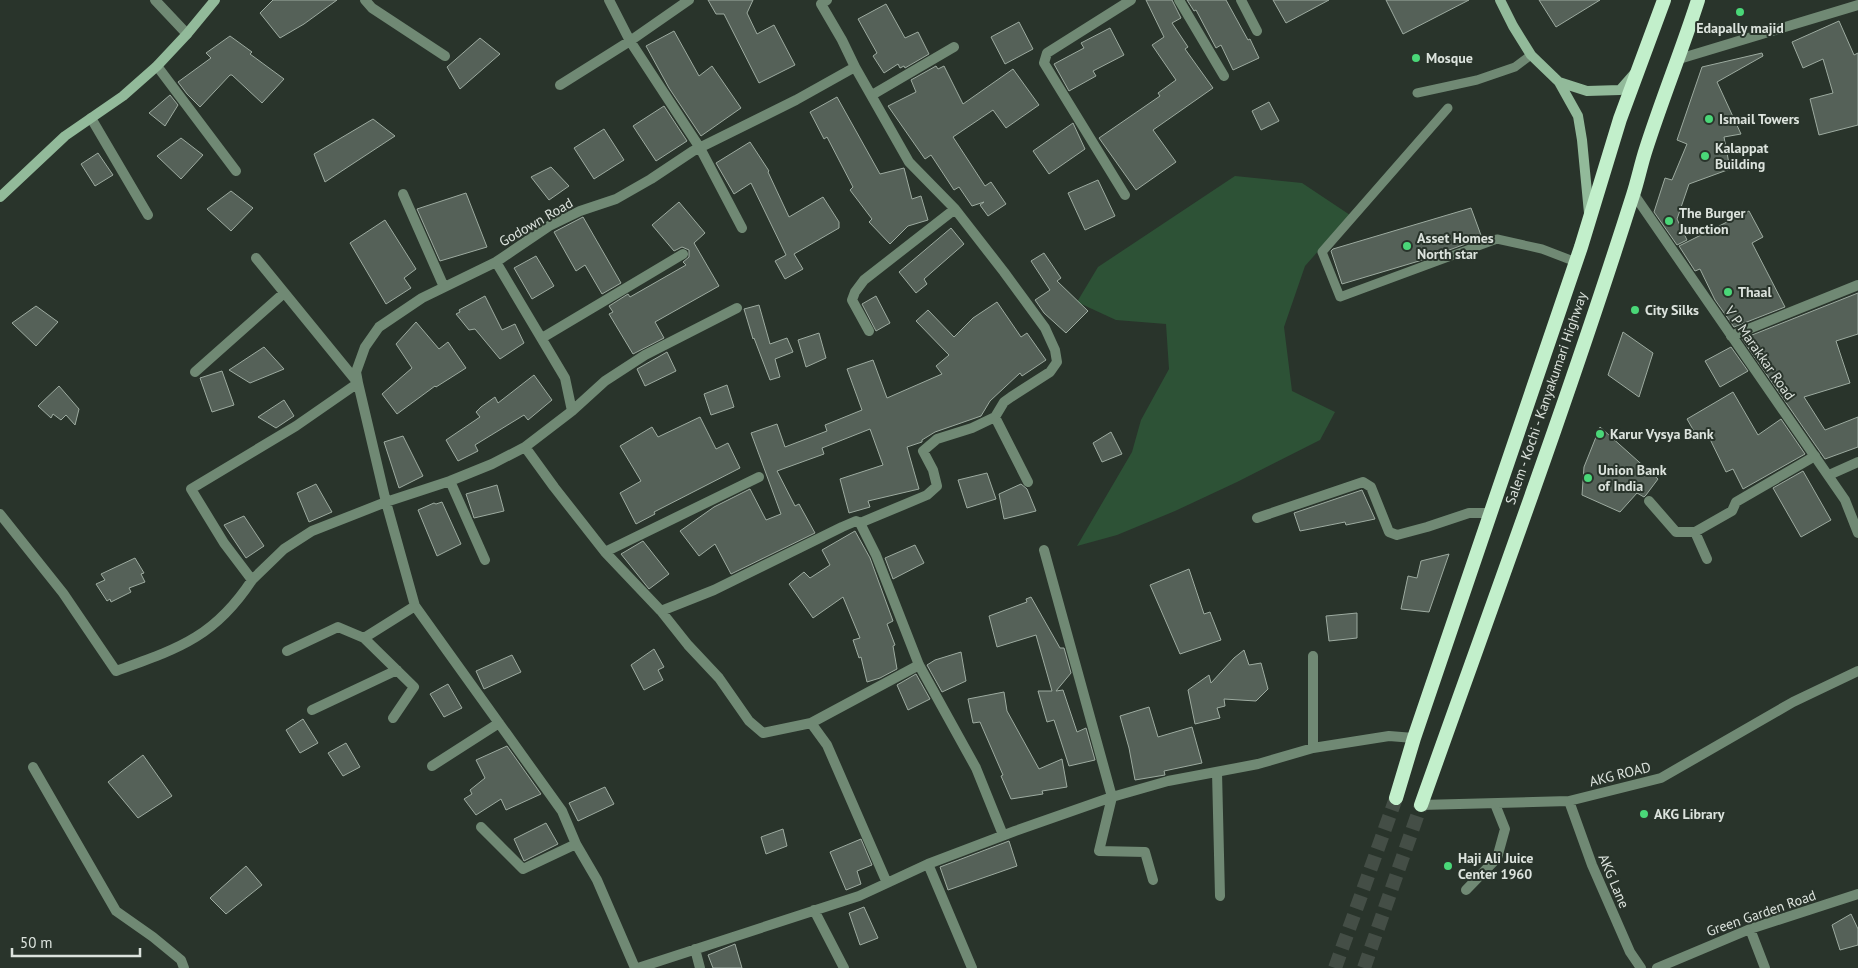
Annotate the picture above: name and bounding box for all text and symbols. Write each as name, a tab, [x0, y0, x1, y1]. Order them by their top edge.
marker: Edapally majid	[1734, 6, 1746, 18]
place label: Edapally majid	[1696, 19, 1784, 37]
place label: Mosque	[1426, 49, 1473, 67]
marker: Mosque	[1410, 52, 1422, 64]
place label: Ismail Towers	[1719, 110, 1800, 128]
marker: Ismail Towers	[1703, 113, 1715, 125]
place label: Kalappat Building	[1715, 139, 1768, 173]
marker: Kalappat Building	[1699, 150, 1711, 162]
street label: Godown Road	[496, 194, 576, 250]
place label: The Burger Junction	[1678, 204, 1746, 238]
marker: The Burger Junction	[1663, 215, 1675, 227]
place label: Asset Homes North star	[1417, 229, 1494, 263]
marker: Asset Homes North star	[1401, 240, 1413, 252]
place label: Thaal	[1738, 283, 1772, 301]
marker: Thaal	[1722, 286, 1734, 298]
street label: Salem - Kochi - Kanyakumari Highway	[1501, 289, 1591, 507]
place label: City Silks	[1645, 301, 1699, 319]
street label: V P Marakkar Road	[1720, 302, 1799, 403]
marker: City Silks	[1629, 304, 1641, 316]
place label: Karur Vysya Bank	[1610, 425, 1714, 443]
marker: Karur Vysya Bank	[1594, 428, 1606, 440]
place label: Union Bank of India	[1598, 461, 1667, 495]
marker: Union Bank of India	[1582, 472, 1594, 484]
street label: AKG ROAD	[1587, 758, 1653, 790]
place label: AKG Library	[1654, 805, 1725, 823]
marker: AKG Library	[1638, 808, 1650, 820]
place label: Haji Ali Juice Center 1960	[1458, 849, 1533, 883]
street label: AKG Lane	[1595, 851, 1633, 911]
marker: Haji Ali Juice Center 1960	[1442, 860, 1454, 872]
street label: Green Garden Road	[1704, 886, 1818, 940]
scale bar	[12, 926, 140, 958]
text: 50 m	[20, 933, 53, 952]

